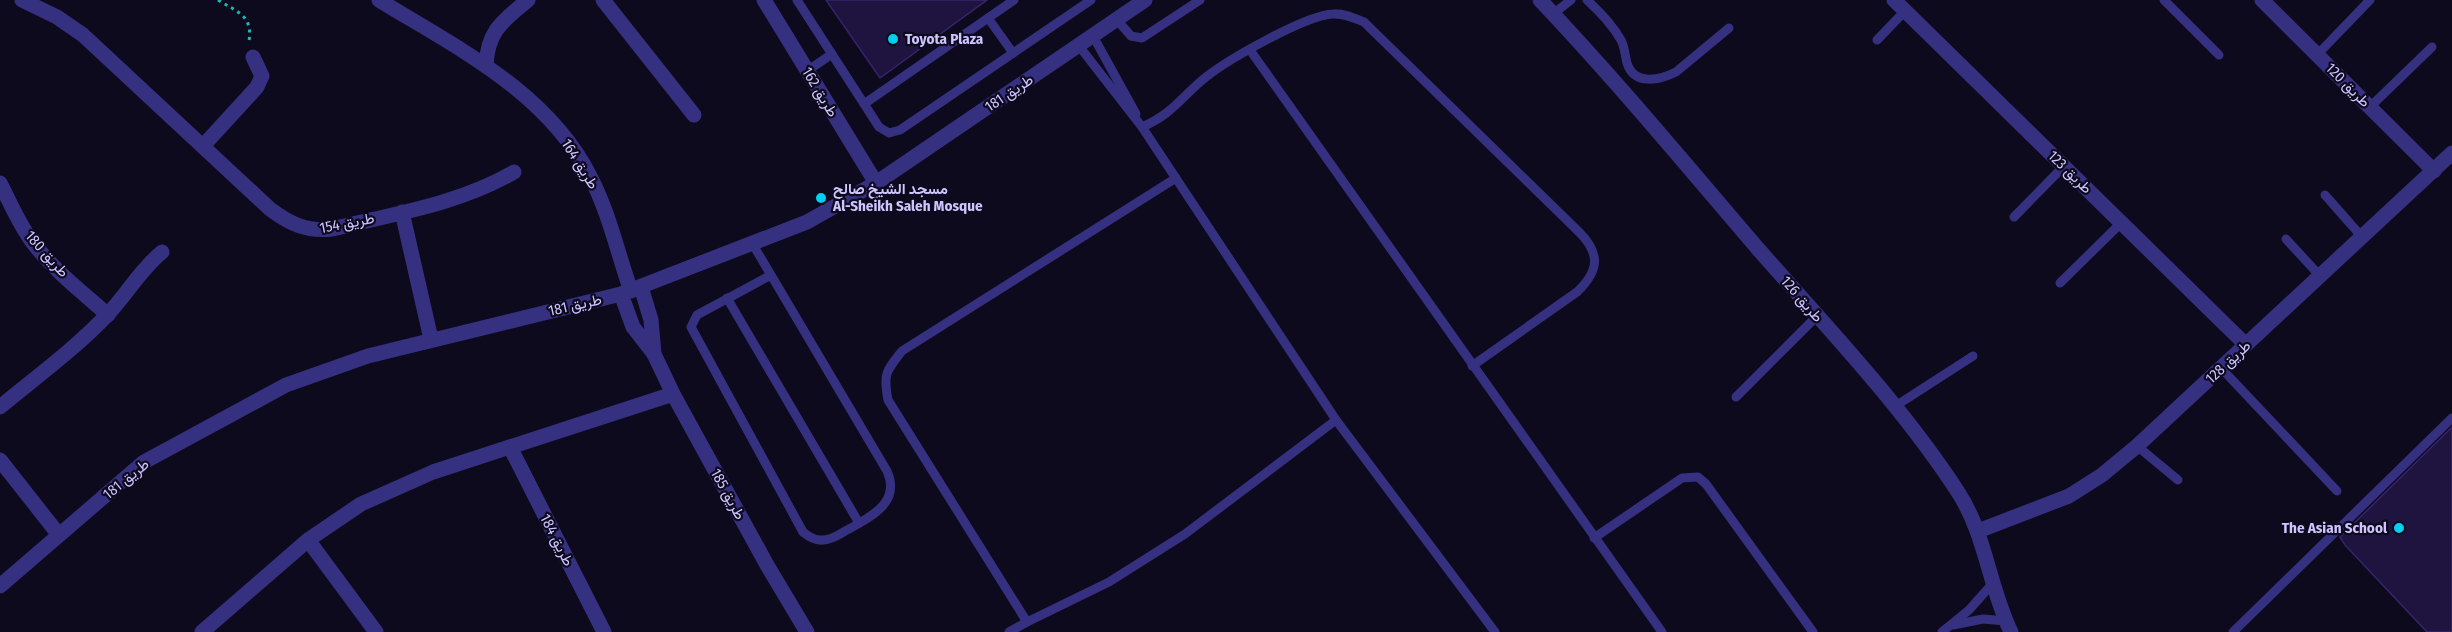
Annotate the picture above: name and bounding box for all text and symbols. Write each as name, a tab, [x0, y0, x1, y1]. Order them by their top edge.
place label: Toyota Plaza	[905, 30, 984, 48]
marker: Toyota Plaza	[886, 32, 900, 46]
street label: طريق 120	[2321, 59, 2374, 112]
street label: طريق 162	[797, 64, 842, 121]
street label: طريق 181	[982, 70, 1037, 116]
street label: طريق 164	[557, 136, 603, 193]
street label: طريق 123	[2043, 147, 2096, 198]
place label: مسجد الشيخ صالح Al-Sheikh Saleh Mosque	[832, 180, 983, 215]
marker: مسجد الشيخ صالح Al-Sheikh Saleh Mosque	[814, 191, 828, 205]
street label: طريق 154	[318, 209, 376, 238]
street label: طريق 180	[21, 227, 73, 282]
street label: طريق 126	[1776, 272, 1827, 327]
street label: طريق 181	[547, 290, 604, 321]
street label: طريق 128	[2202, 336, 2255, 388]
street label: طريق 181	[99, 455, 154, 504]
street label: طريق 185	[706, 465, 749, 523]
street label: طريق 184	[535, 511, 578, 570]
place label: The Asian School	[2282, 519, 2388, 537]
marker: The Asian School	[2392, 521, 2406, 535]

